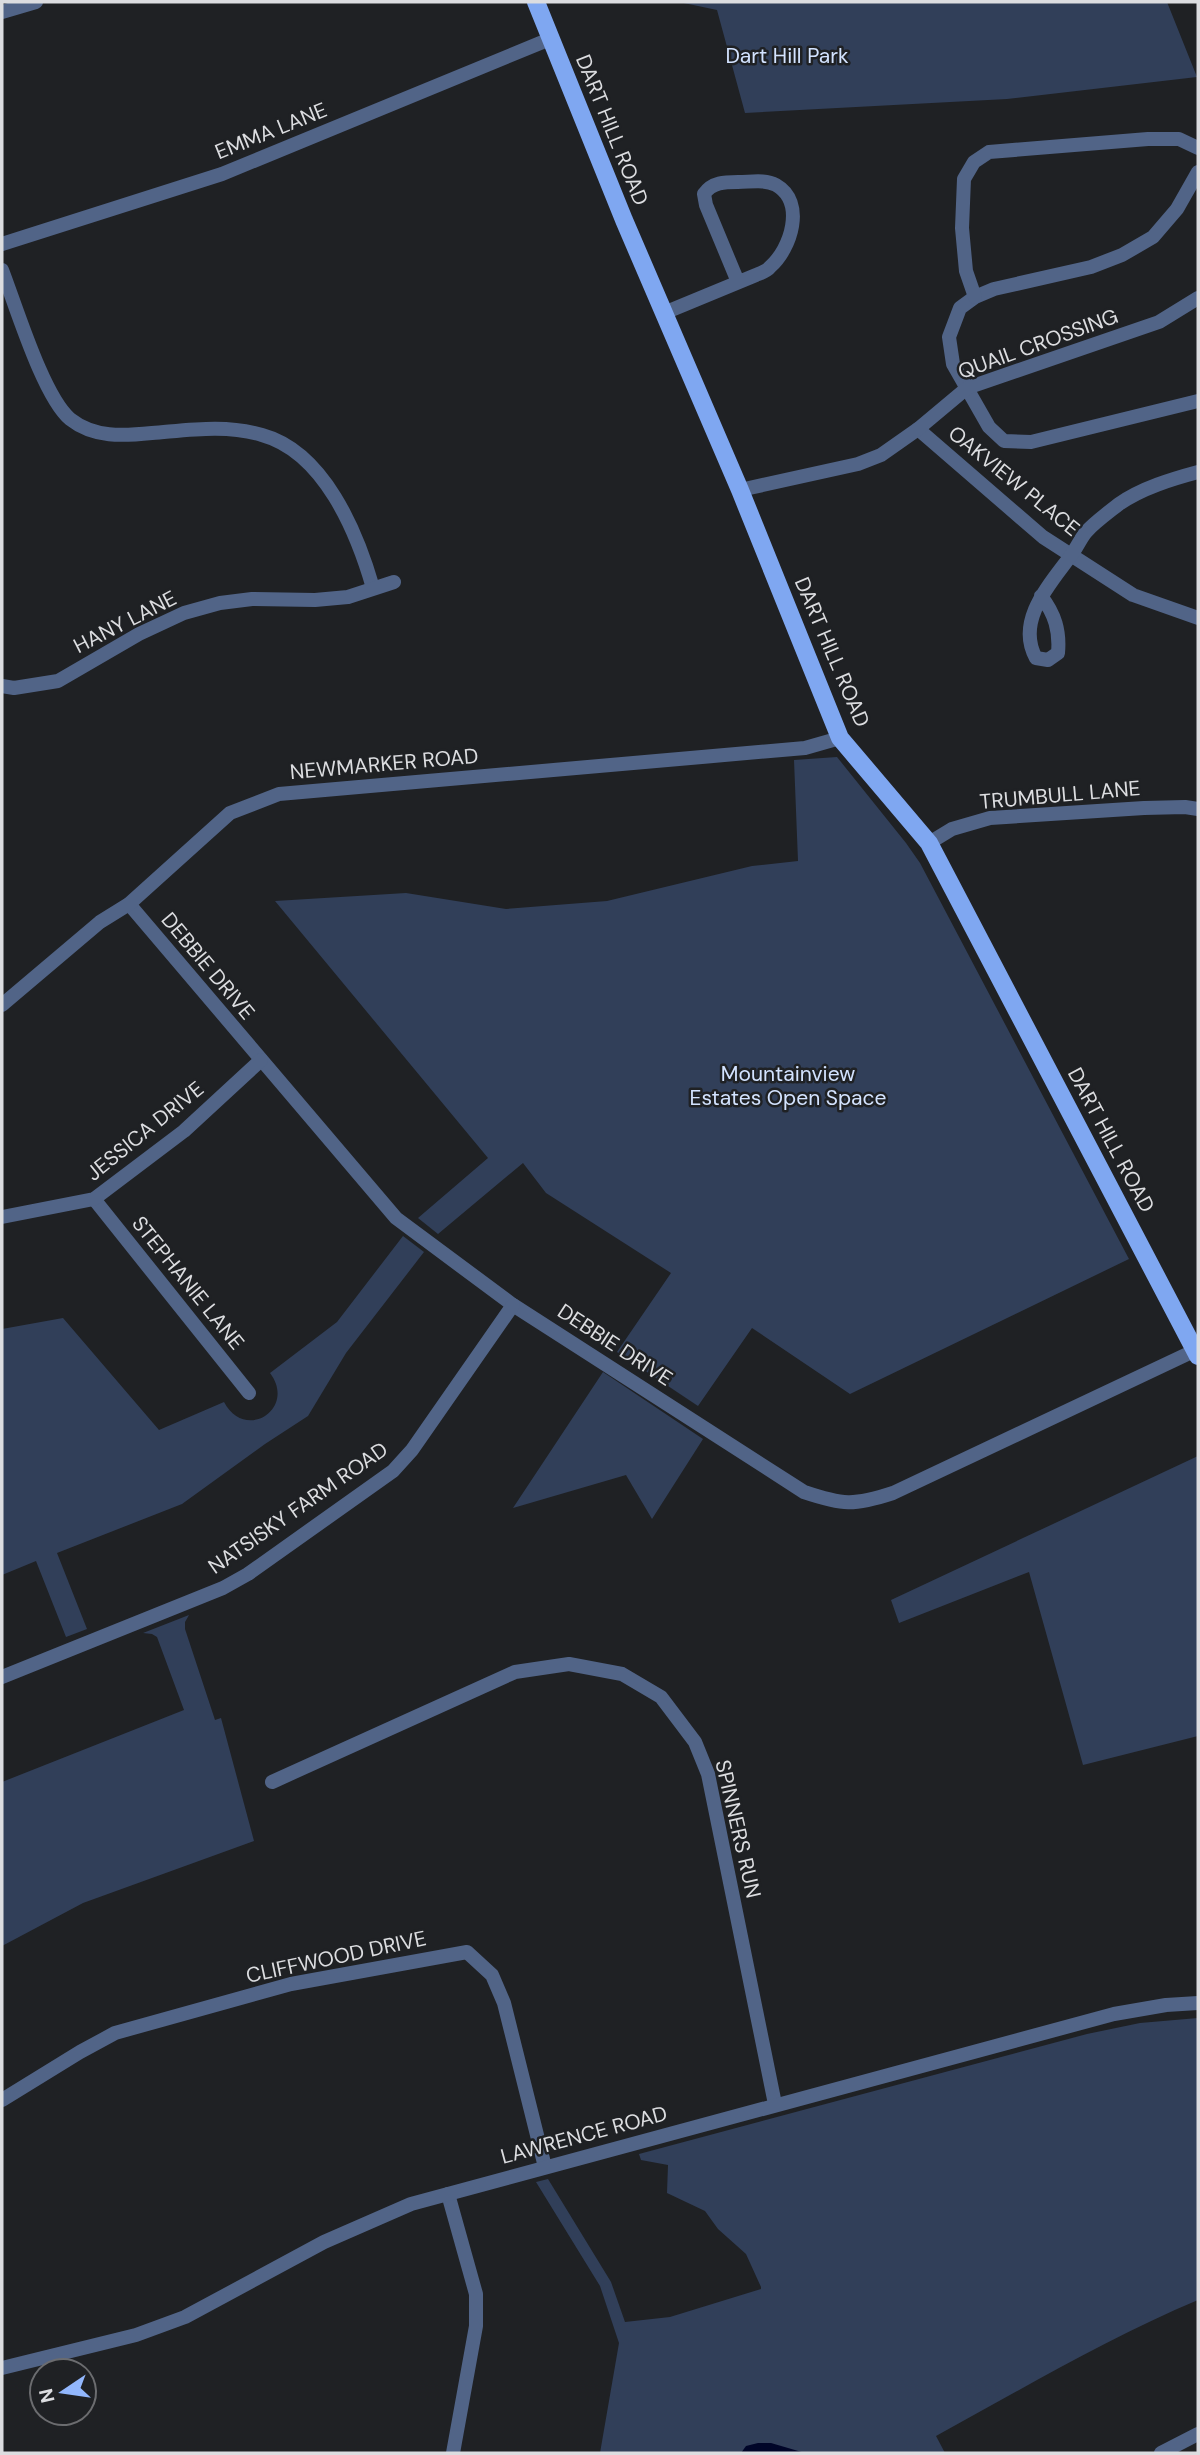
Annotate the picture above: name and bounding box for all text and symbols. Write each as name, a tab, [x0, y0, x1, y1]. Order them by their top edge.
park label: Dart Hill Park	[725, 42, 849, 70]
street label: DART HILL ROAD	[569, 50, 655, 210]
street label: EMMA LANE	[211, 96, 331, 166]
street label: QUAIL CROSSING	[954, 302, 1122, 386]
street label: OAKVIEW PLACE	[942, 419, 1086, 543]
street label: DART HILL ROAD	[788, 573, 876, 731]
street label: HANY LANE	[69, 584, 181, 660]
street label: NEWMARKER ROAD	[289, 742, 479, 786]
street label: TRUMBULL LANE	[978, 774, 1142, 816]
street label: DEBBIE DRIVE	[155, 907, 261, 1025]
park label: Mountainview Estates Open Space	[690, 1060, 887, 1112]
street label: DART HILL ROAD	[1061, 1063, 1161, 1217]
street label: JESSICA DRIVE	[80, 1075, 210, 1187]
street label: STEPHANIE LANE	[125, 1210, 251, 1356]
street label: DEBBIE DRIVE	[552, 1297, 678, 1393]
street label: NATSISKY FARM ROAD	[203, 1435, 393, 1581]
street label: SPINNERS RUN	[708, 1757, 768, 1901]
street label: CLIFFWOOD DRIVE	[243, 1924, 429, 1990]
street label: LAWRENCE ROAD	[498, 2099, 670, 2171]
north arrow	[28, 2357, 98, 2427]
text: N	[33, 2386, 61, 2405]

